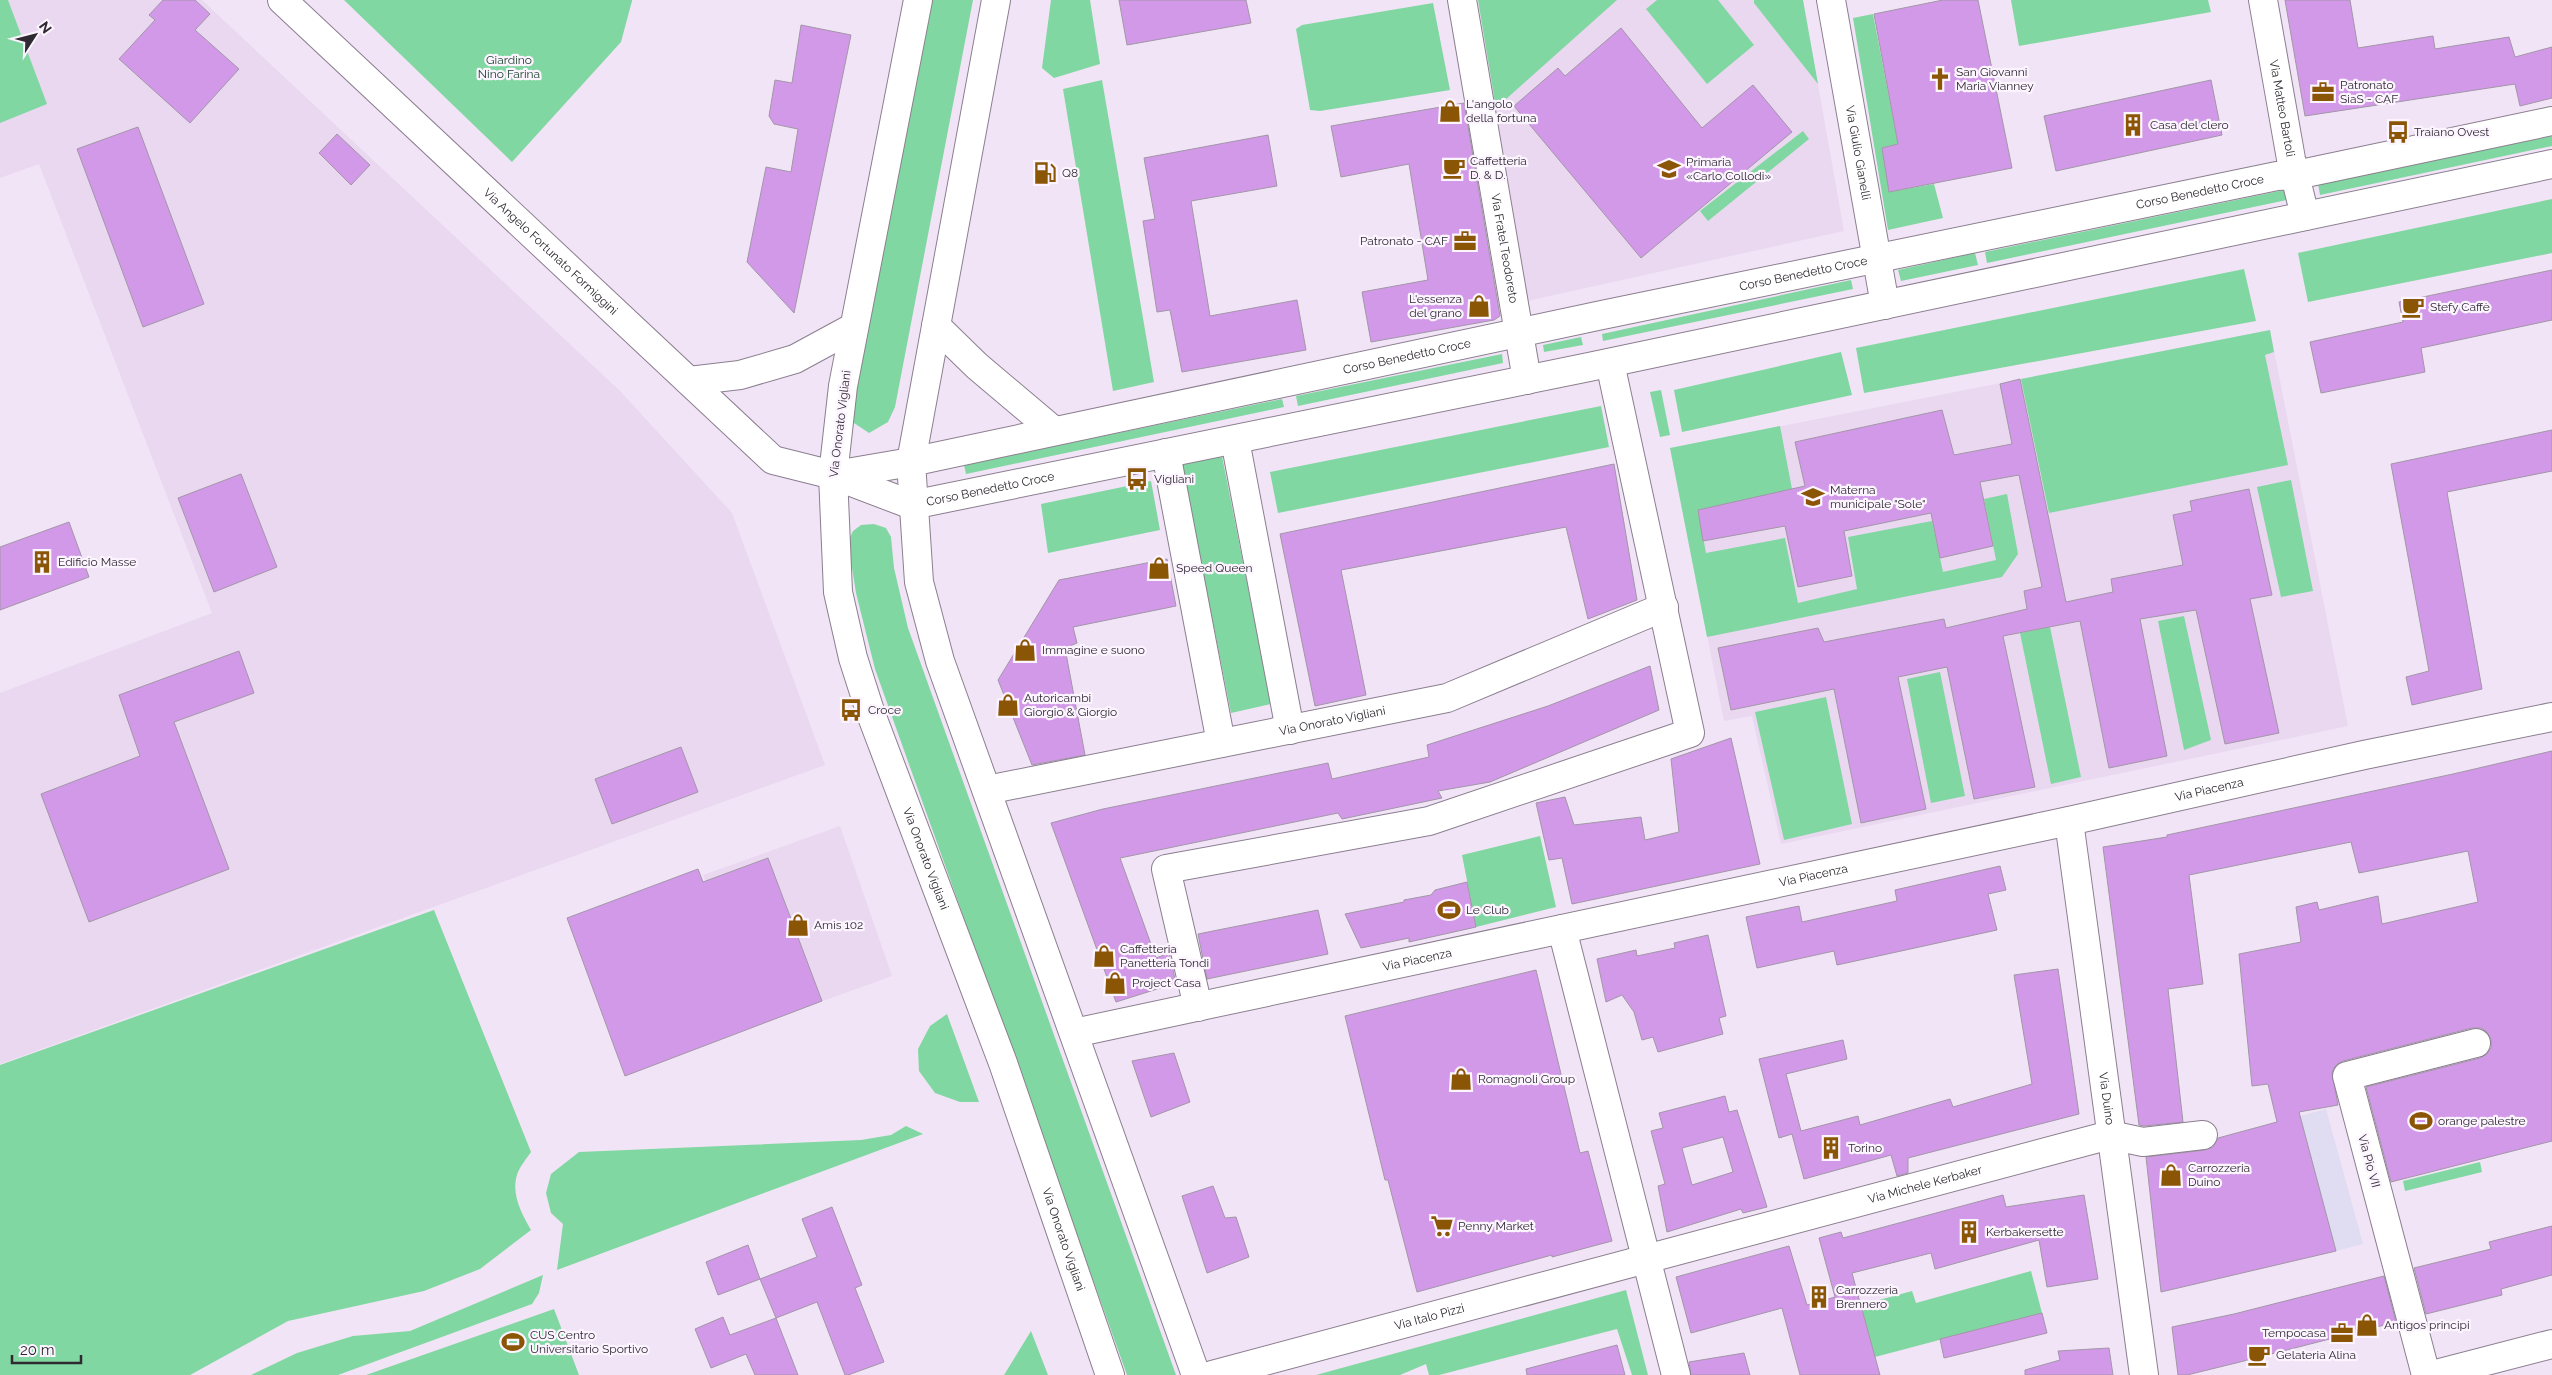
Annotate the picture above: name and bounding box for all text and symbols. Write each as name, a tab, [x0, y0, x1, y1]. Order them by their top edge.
north arrow	[10, 10, 60, 60]
text: N	[36, 18, 55, 36]
park label: Giardino Nino Farina	[478, 53, 540, 81]
street label: Via Matteo Bartoli	[2267, 59, 2297, 158]
place label: San Giovanni Maria Vianney	[1956, 65, 2034, 93]
church icon: San Giovanni Maria Vianney	[1927, 66, 1953, 92]
place label: Patronato SiaS - CAF	[2340, 78, 2398, 106]
office icon: Patronato SiaS - CAF	[2310, 79, 2336, 105]
place label: L'angolo della fortuna	[1466, 97, 1536, 125]
shop icon: L'angolo della fortuna	[1437, 98, 1463, 124]
street label: Via Giulio Gianelli	[1843, 104, 1873, 201]
building icon: Casa del clero	[2120, 112, 2146, 138]
place label: Casa del clero	[2150, 118, 2229, 132]
bus stop icon: Traiano Ovest	[2385, 119, 2411, 145]
place label: Traiano Ovest	[2414, 125, 2489, 139]
place label: Caffetteria D. & D.	[1470, 154, 1527, 182]
cafe icon: Caffetteria D. & D.	[1441, 155, 1467, 181]
place label: Primaria «Carlo Collodi»	[1686, 155, 1771, 183]
school or university icon: Primaria «Carlo Collodi»	[1656, 156, 1682, 182]
fuel station icon: Q8	[1032, 160, 1058, 186]
place label: Q8	[1062, 166, 1078, 180]
street label: Corso Benedetto Croce	[2135, 172, 2265, 212]
street label: Via Angelo Fortunato Formiggini	[481, 185, 621, 318]
street label: Via Fratel Teodoreto	[1488, 192, 1521, 304]
office icon: Patronato - CAF	[1452, 228, 1478, 254]
place label: Patronato - CAF	[1360, 234, 1448, 248]
street label: Corso Benedetto Croce	[1738, 254, 1868, 294]
place label: L'essenza del grano	[1409, 292, 1462, 320]
shop icon: L'essenza del grano	[1466, 293, 1492, 319]
cafe icon: Stefy Caffè	[2400, 294, 2426, 320]
place label: Stefy Caffè	[2430, 300, 2490, 314]
street label: Corso Benedetto Croce	[1342, 336, 1472, 377]
street label: Via Onorato Vigliani	[826, 370, 854, 478]
bus stop icon: Vigliani	[1124, 466, 1150, 492]
street label: Corso Benedetto Croce	[925, 469, 1055, 509]
place label: Vigliani	[1154, 472, 1194, 486]
place label: Materna municipale "Sole"	[1830, 483, 1926, 511]
school or university icon: Materna municipale "Sole"	[1800, 484, 1826, 510]
building icon: Edificio Masse	[29, 549, 55, 575]
place label: Edificio Masse	[58, 555, 136, 569]
shop icon: Speed Queen	[1146, 555, 1172, 581]
place label: Speed Queen	[1176, 561, 1253, 575]
shop icon: Immagine e suono	[1012, 637, 1038, 663]
place label: Immagine e suono	[1042, 643, 1145, 657]
place label: Autoricambi Giorgio & Giorgio	[1024, 691, 1117, 719]
shop icon: Autoricambi Giorgio & Giorgio	[995, 692, 1021, 718]
bus stop icon: Croce	[838, 697, 864, 723]
place label: Croce	[868, 703, 901, 717]
street label: Via Onorato Vigliani	[1278, 703, 1387, 738]
street label: Via Piacenza	[2173, 775, 2245, 804]
street label: Via Onorato Vigliani	[900, 806, 951, 912]
street label: Via Piacenza	[1778, 861, 1849, 890]
sports icon: Le Club	[1436, 897, 1462, 923]
place label: Le Club	[1466, 903, 1509, 917]
shop icon: Amìs 102	[785, 912, 811, 938]
place label: Amìs 102	[814, 918, 863, 932]
place label: Caffetteria Panetteria Tondi	[1120, 942, 1209, 970]
shop icon: Caffetteria Panetteria Tondi	[1091, 943, 1117, 969]
street label: Via Piacenza	[1382, 946, 1453, 974]
shop icon: Project Casa	[1102, 970, 1128, 996]
place label: Project Casa	[1132, 976, 1201, 990]
shop icon: Romagnoli Group	[1448, 1066, 1474, 1092]
street label: Via Duino	[2096, 1071, 2117, 1126]
place label: Romagnoli Group	[1478, 1072, 1575, 1086]
sports icon: orange palestre	[2408, 1108, 2434, 1134]
place label: orange palestre	[2438, 1114, 2526, 1128]
street label: Via Pio VII	[2355, 1133, 2383, 1189]
building icon: Torino	[1818, 1135, 1844, 1161]
place label: Torino	[1848, 1141, 1882, 1155]
place label: Carrozzeria Duino	[2188, 1161, 2250, 1189]
street label: Via Michele Kerbaker	[1866, 1162, 1984, 1206]
shop icon: Carrozzeria Duino	[2158, 1162, 2184, 1188]
street label: Via Onorato Vigliani	[1039, 1186, 1088, 1293]
supermarket icon: Penny Market	[1429, 1213, 1455, 1239]
place label: Penny Market	[1458, 1219, 1534, 1233]
building icon: Kerbakersette	[1956, 1219, 1982, 1245]
place label: Kerbakersette	[1986, 1225, 2064, 1239]
place label: Carrozzeria Brennero	[1836, 1283, 1898, 1311]
building icon: Carrozzeria Brennero	[1806, 1284, 1832, 1310]
street label: Via Italo Pizzi	[1393, 1301, 1466, 1333]
shop icon: Antigos principi	[2354, 1312, 2380, 1338]
place label: Antigos principi	[2384, 1318, 2470, 1332]
office icon: Tempocasa	[2329, 1320, 2355, 1346]
place label: Tempocasa	[2262, 1326, 2326, 1340]
place label: CUS Centro Universitario Sportivo	[530, 1328, 648, 1356]
sports icon: CUS Centro Universitario Sportivo	[500, 1329, 526, 1355]
scale bar	[12, 1332, 81, 1364]
text: 20 m	[20, 1341, 55, 1359]
cafe icon: Gelateria Alina	[2246, 1342, 2272, 1368]
place label: Gelateria Alina	[2276, 1348, 2356, 1362]

